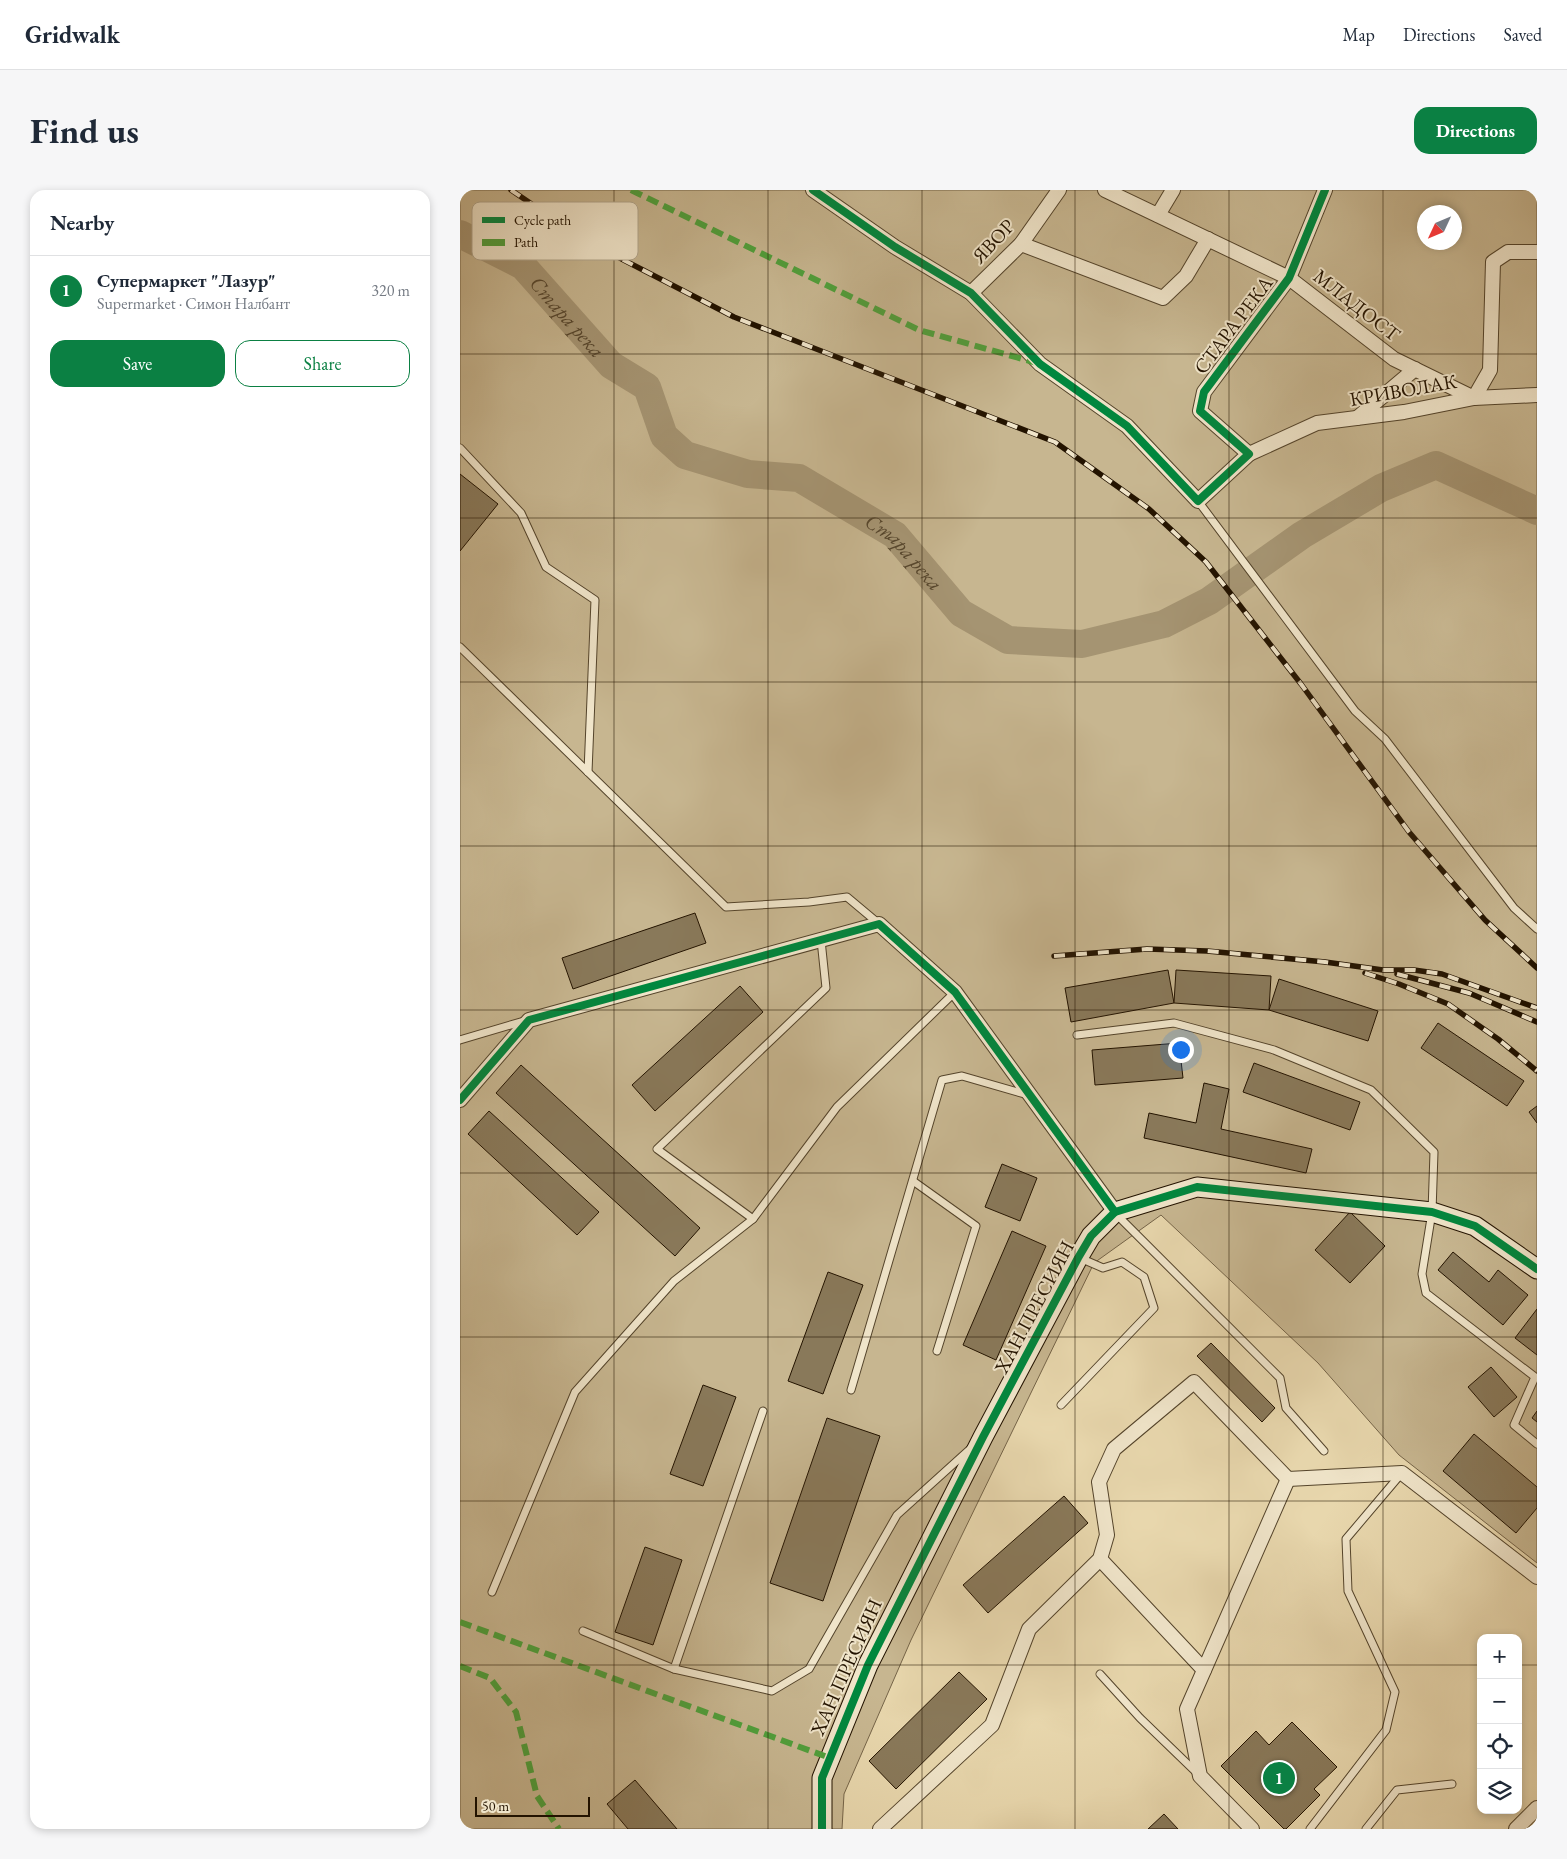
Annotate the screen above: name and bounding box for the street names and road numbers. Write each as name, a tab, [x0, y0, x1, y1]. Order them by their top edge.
street label: ЯВОР	[965, 213, 1020, 269]
street label: МЛАДОСТ	[1308, 263, 1406, 347]
street label: СТАРА РЕКА	[1188, 271, 1278, 379]
street label: КРИВОЛАК	[1348, 368, 1459, 412]
street label: ХАН ПРЕСИЯН	[988, 1236, 1080, 1379]
street label: ХАН ПРЕСИЯН	[804, 1595, 888, 1740]

